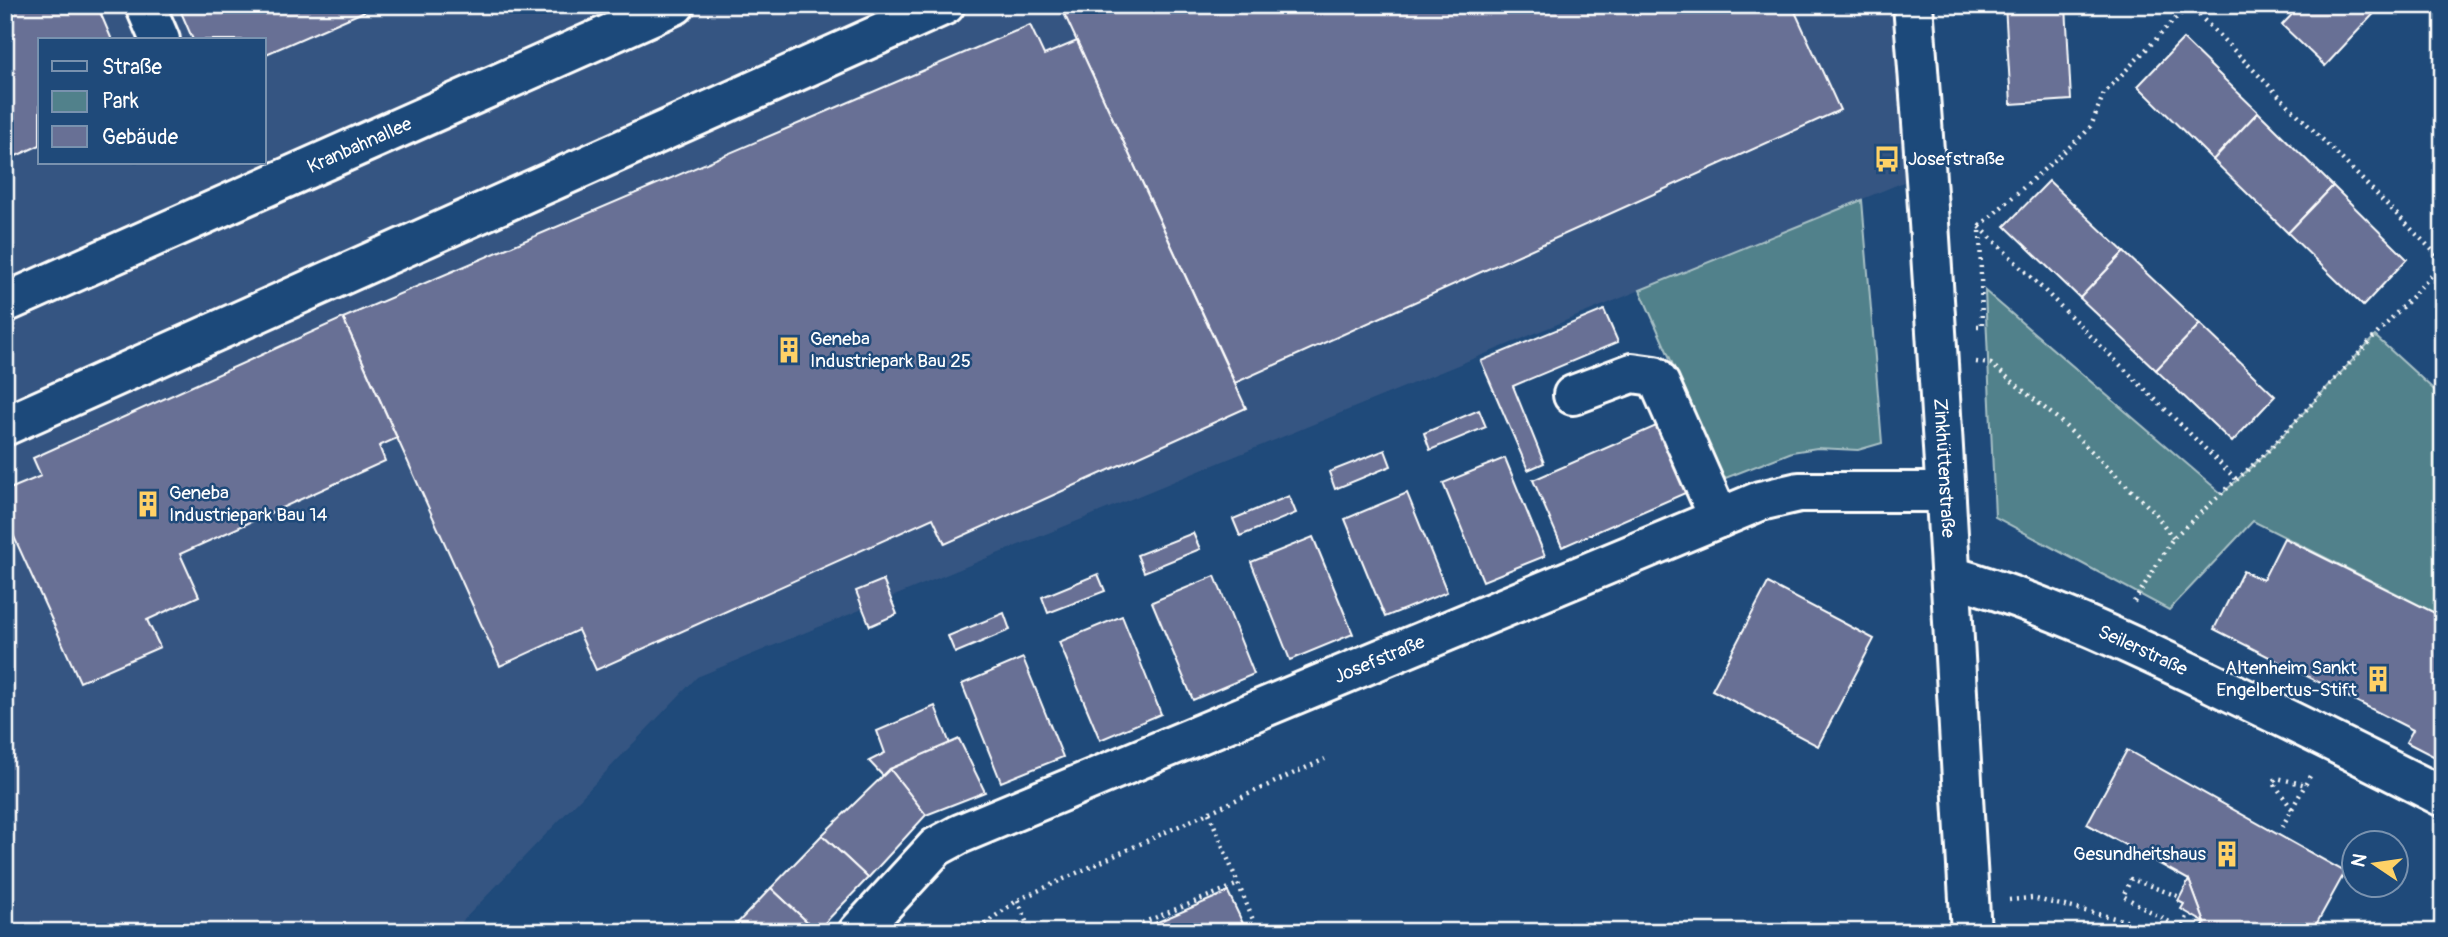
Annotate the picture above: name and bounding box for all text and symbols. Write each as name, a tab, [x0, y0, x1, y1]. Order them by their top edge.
legend	[38, 38, 266, 164]
text: Straße	[102, 54, 162, 81]
text: Park	[102, 88, 139, 115]
street label: Kranbahnallee	[304, 111, 416, 179]
text: Gebäude	[102, 124, 179, 151]
bus stop icon: Josefstraße	[1872, 144, 1902, 174]
place label: Josefstraße	[1908, 147, 2005, 171]
place label: Geneba Industriepark Bau 25	[810, 327, 971, 373]
building icon: Geneba Industriepark Bau 25	[774, 335, 804, 365]
street label: Zinkhüttenstraße	[1928, 397, 1960, 539]
place label: Geneba Industriepark Bau 14	[169, 481, 328, 527]
building icon: Geneba Industriepark Bau 14	[133, 489, 163, 519]
street label: Seilerstraße	[2094, 620, 2192, 682]
street label: Josefstraße	[1330, 630, 1429, 689]
place label: Altenheim Sankt Engelbertus-Stift	[2216, 656, 2357, 702]
building icon: Altenheim Sankt Engelbertus-Stift	[2363, 664, 2393, 694]
north arrow	[2340, 828, 2410, 898]
building icon: Gesundheitshaus	[2212, 839, 2242, 869]
place label: Gesundheitshaus	[2073, 842, 2206, 866]
text: N	[2346, 851, 2373, 869]

